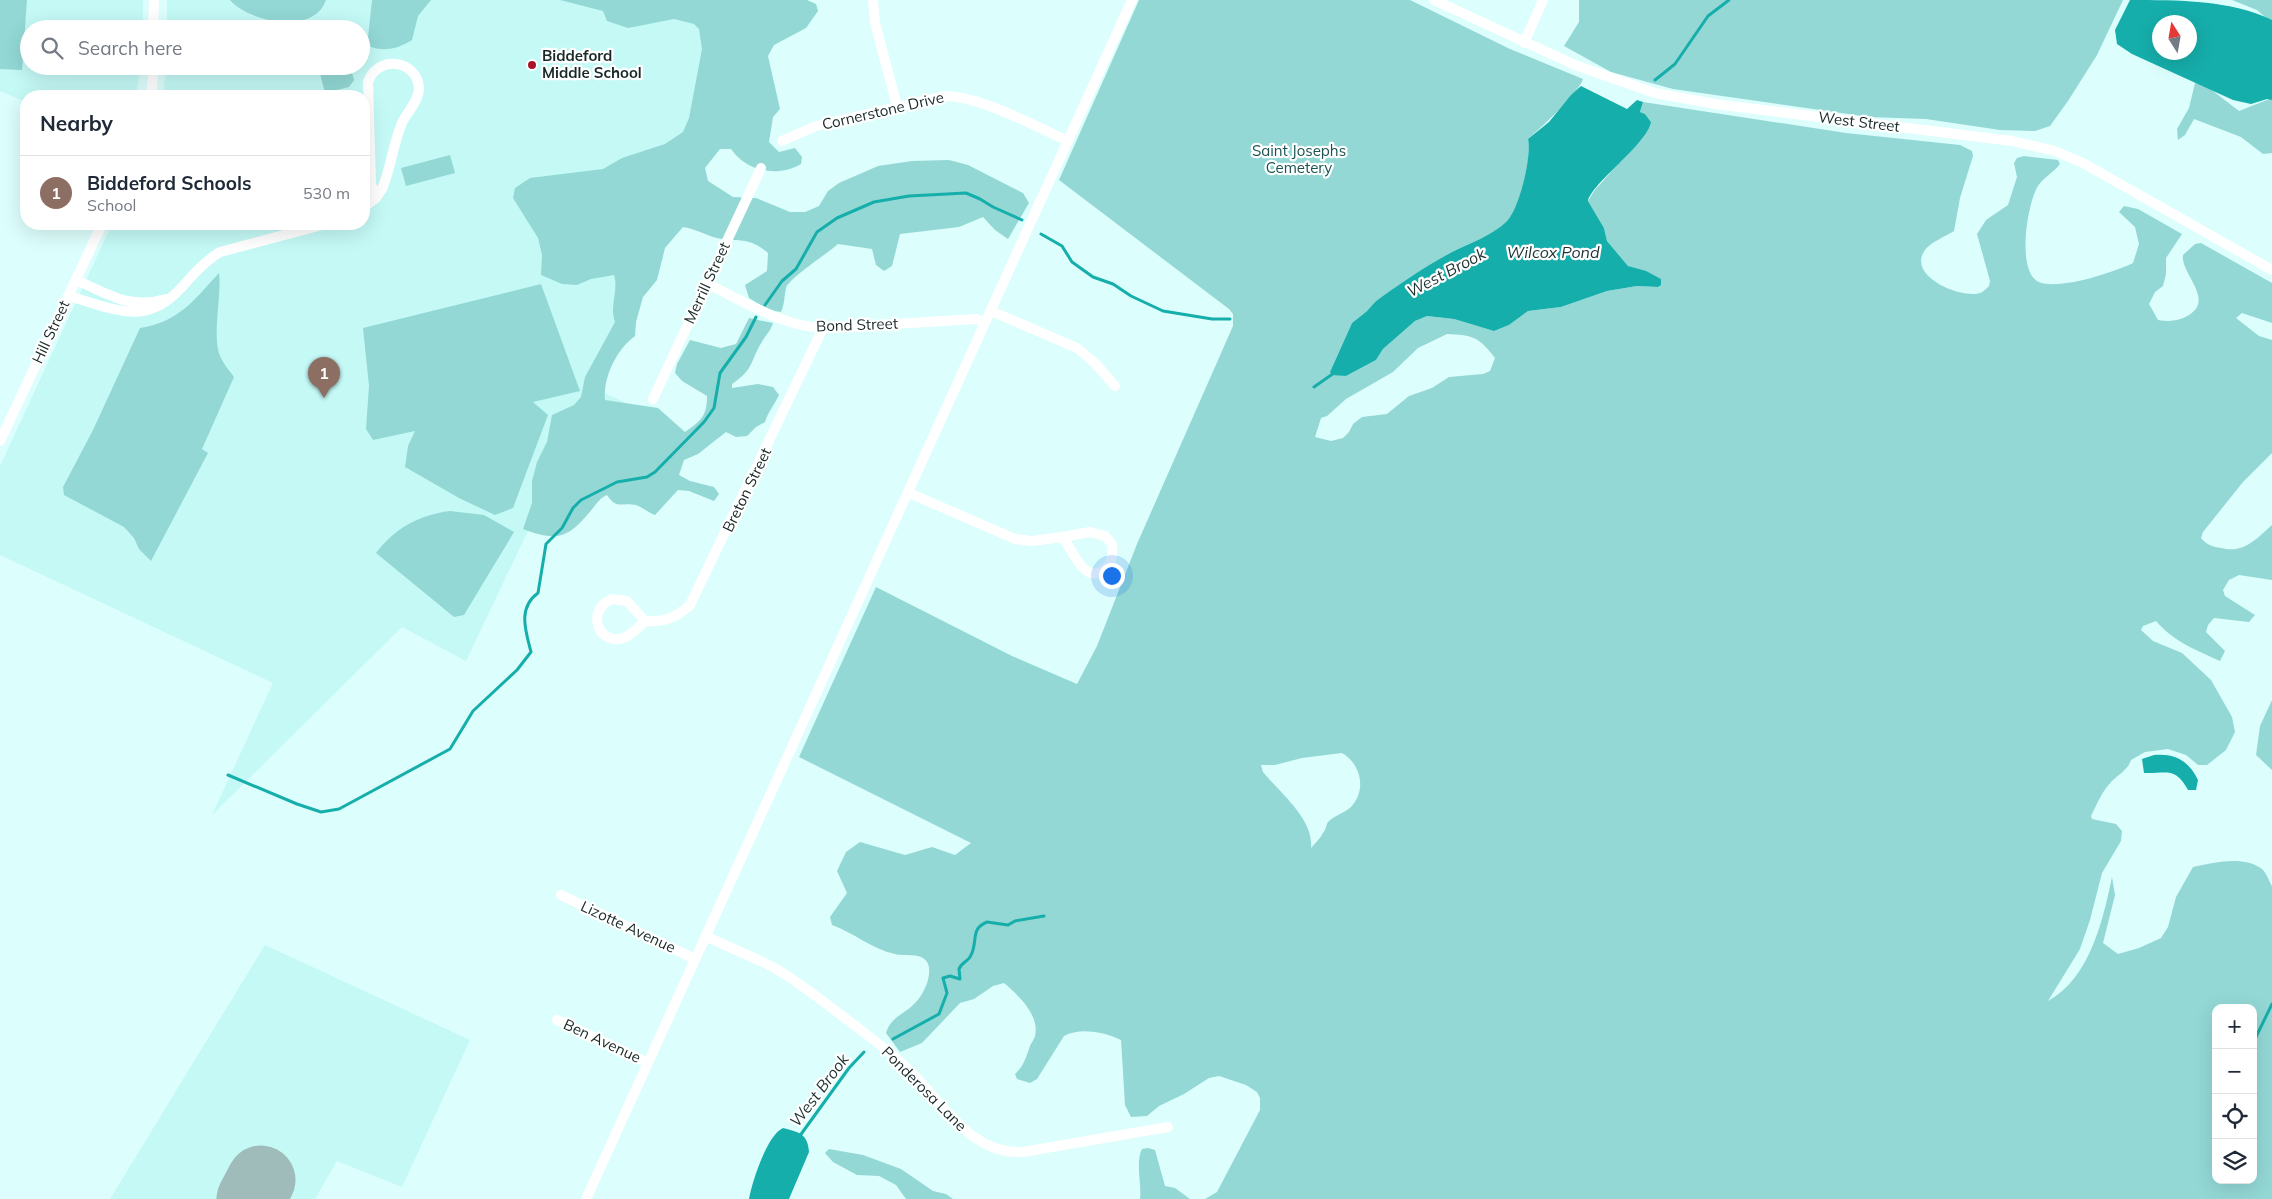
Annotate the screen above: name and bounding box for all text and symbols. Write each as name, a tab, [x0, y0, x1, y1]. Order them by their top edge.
north arrow	[2152, 15, 2197, 60]
search box	[20, 20, 370, 75]
icon: search	[38, 34, 66, 62]
text: Search here	[78, 36, 182, 60]
place label: Biddeford Middle School	[542, 46, 642, 82]
marker: Biddeford Middle School	[526, 59, 538, 71]
street label: Cornerstone Drive	[820, 87, 946, 134]
street label: West Street	[1817, 107, 1901, 136]
text: Nearby	[40, 110, 113, 136]
park label: Saint Josephs Cemetery	[1252, 141, 1346, 177]
text: Biddeford Schools	[87, 171, 252, 195]
text: 1	[51, 183, 61, 203]
text: 530 m	[303, 183, 350, 203]
text: School	[87, 195, 136, 215]
street label: Merrill Street	[679, 239, 734, 327]
water label: Wilcox Pond	[1506, 242, 1600, 262]
water label: West Brook	[1403, 243, 1489, 301]
street label: Hill Street	[28, 297, 73, 366]
street label: Bond Street	[816, 314, 898, 335]
pin: 1	[308, 357, 340, 398]
street label: Breton Street	[718, 444, 775, 535]
your location	[1099, 563, 1125, 589]
street label: Lizotte Avenue	[578, 896, 679, 957]
map controls	[2212, 1004, 2257, 1184]
button: +	[2212, 1004, 2257, 1049]
street label: Ben Avenue	[560, 1014, 644, 1067]
street label: Ponderosa Lane	[878, 1042, 971, 1135]
water label: West Brook	[785, 1049, 853, 1130]
button: −	[2212, 1049, 2257, 1094]
button: locate	[2212, 1094, 2257, 1139]
button: layers	[2212, 1139, 2257, 1184]

